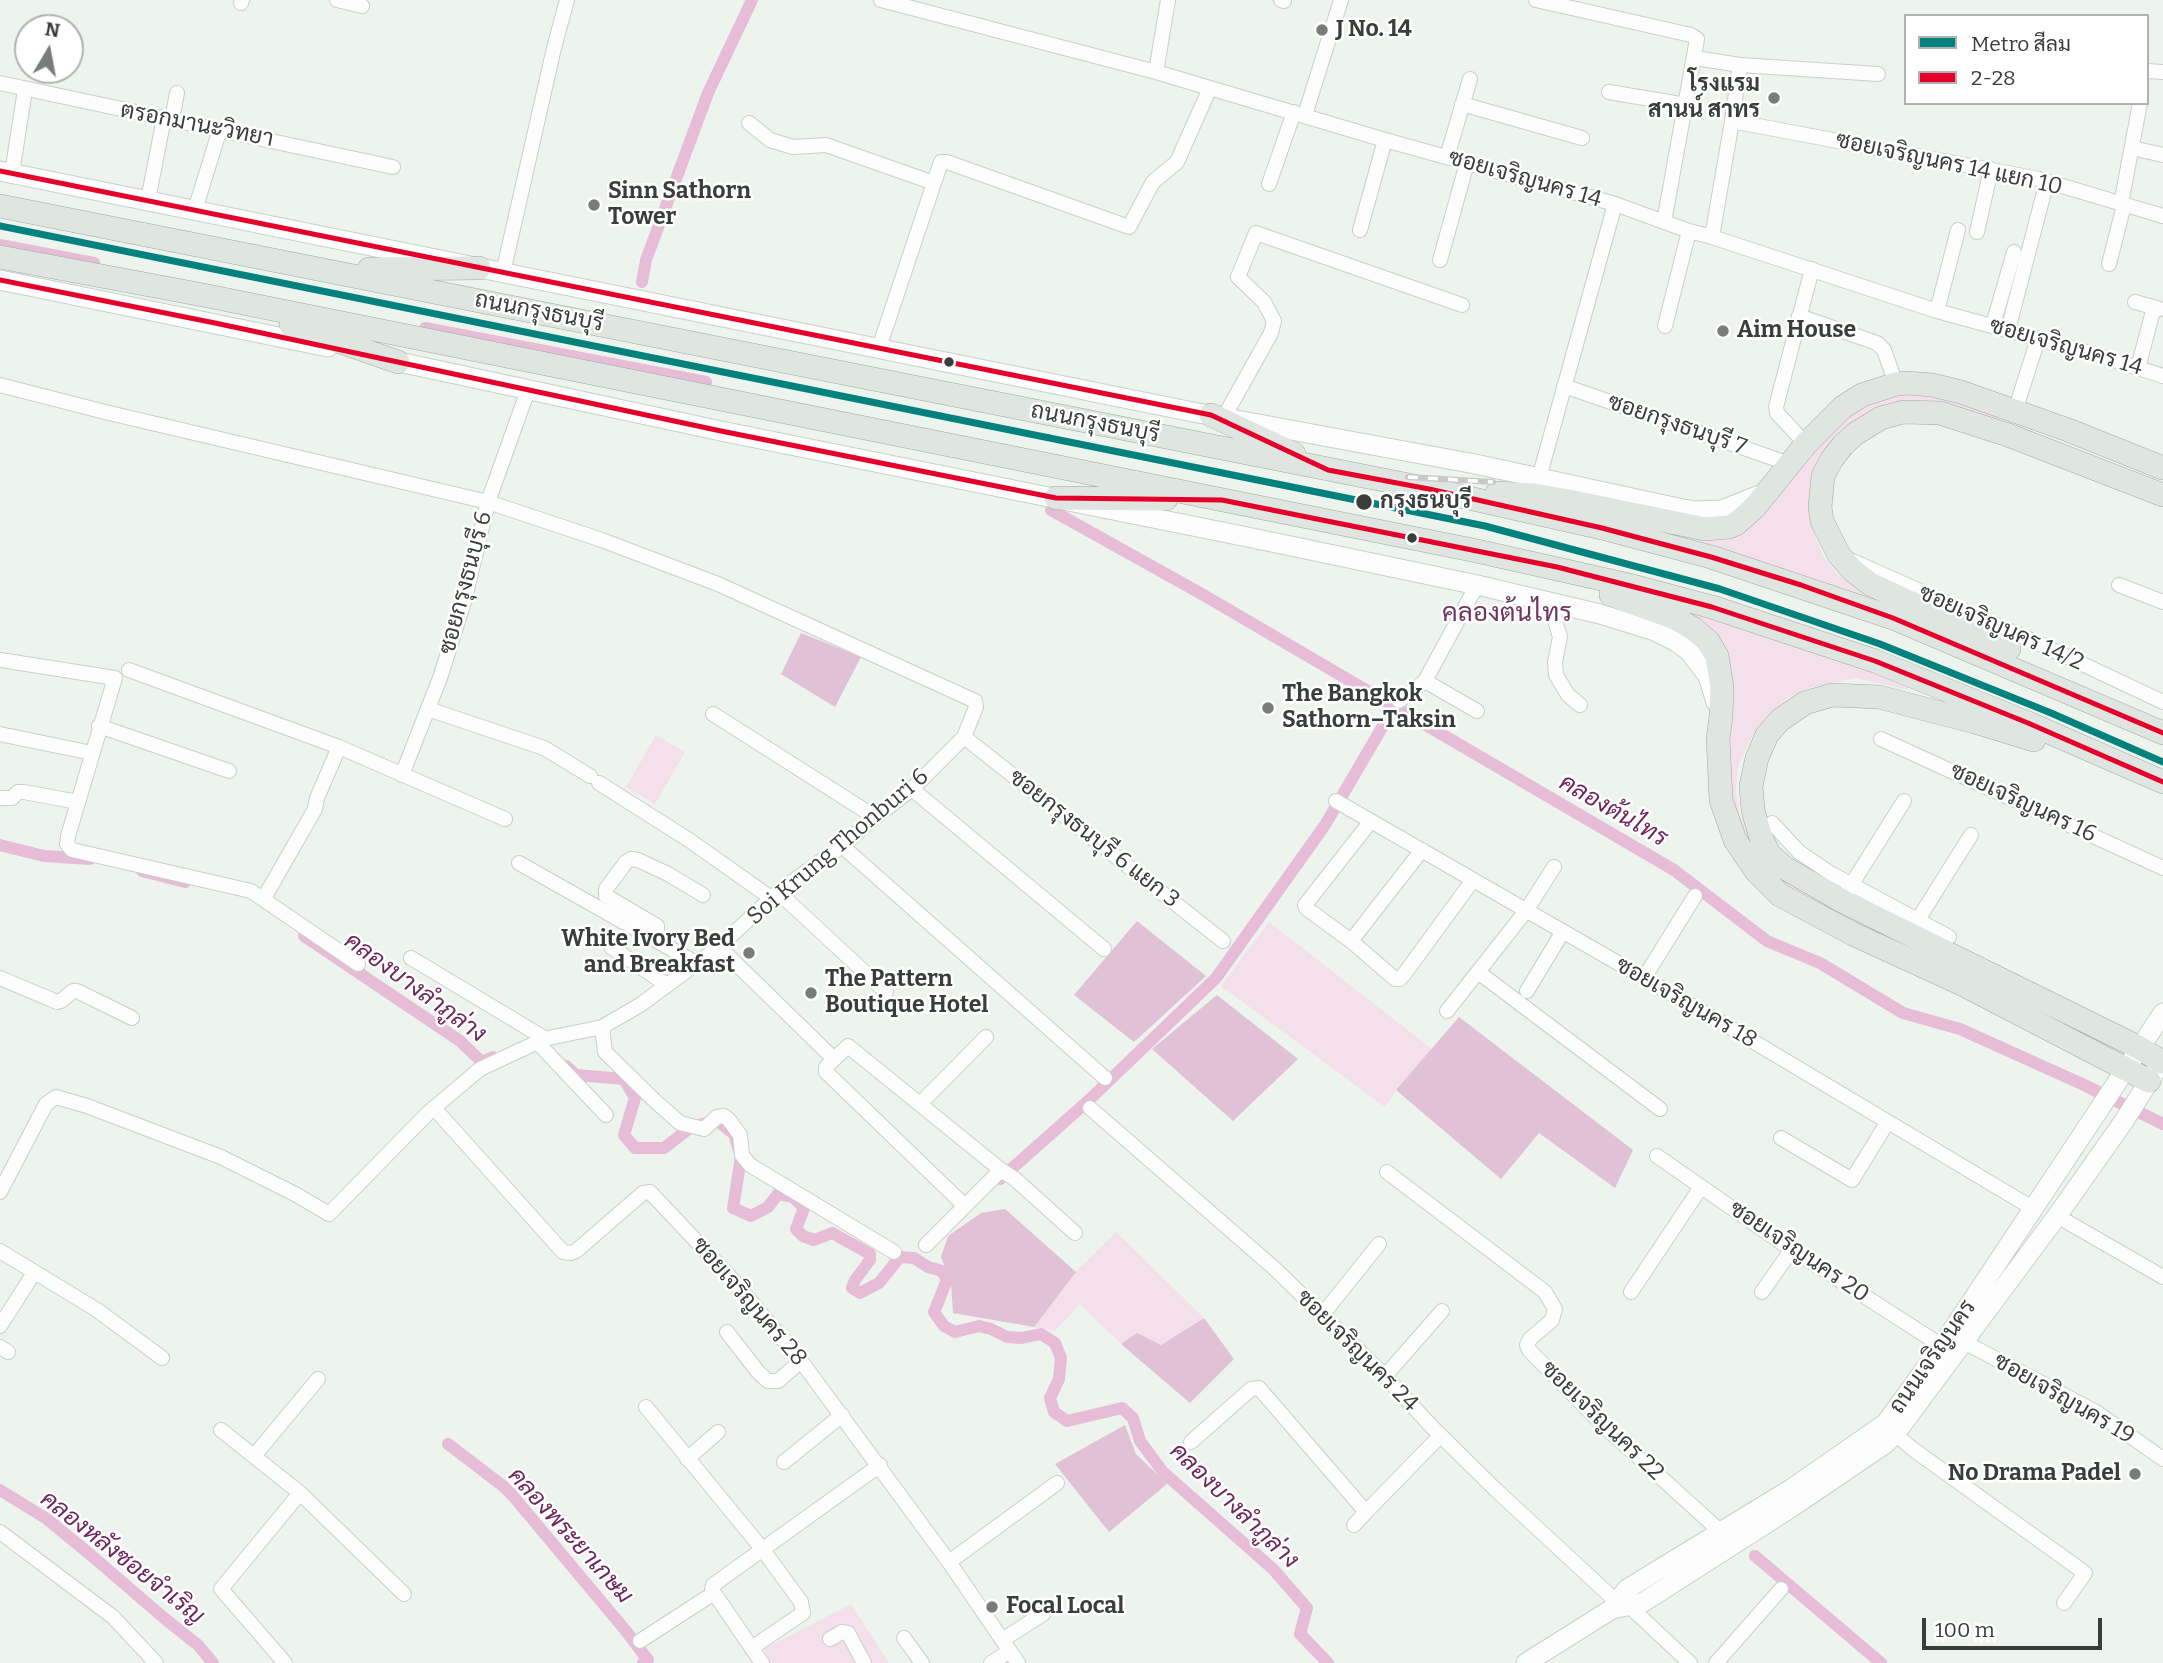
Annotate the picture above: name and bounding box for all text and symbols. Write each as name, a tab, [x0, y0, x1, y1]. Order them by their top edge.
north arrow	[14, 14, 84, 84]
legend	[1904, 14, 2149, 105]
place label: J No. 14	[1336, 16, 1412, 44]
text: N	[43, 17, 62, 42]
marker: J No. 14	[1314, 22, 1330, 38]
text: Metro สีลม	[1971, 31, 2071, 57]
text: 2-28	[1971, 65, 2016, 91]
place label: โรงแรม สานน์ สาทร	[1648, 71, 1760, 125]
marker: โรงแรม สานน์ สาทร	[1766, 90, 1782, 106]
street label: ตรอกมานะวิทยา	[118, 97, 276, 153]
street label: ซอยเจริญนคร 14 แยก 10	[1833, 126, 2065, 202]
street label: ซอยเจริญนคร 14	[1445, 144, 1605, 214]
place label: Sinn Sathorn Tower	[608, 178, 751, 232]
marker: Sinn Sathorn Tower	[586, 197, 602, 213]
street label: ถนนกรุงธนบุรี	[472, 286, 606, 338]
street label: ซอยเจริญนคร 14	[1986, 312, 2146, 382]
place label: Aim House	[1737, 317, 1856, 345]
marker: Aim House	[1715, 323, 1731, 339]
unlabelled marker	[942, 355, 956, 369]
street label: ซอยกรุงธนบุรี 7	[1604, 388, 1750, 462]
street label: ถนนกรุงธนบุรี	[1028, 397, 1162, 449]
place label: กรุงธนบุรี	[1380, 488, 1471, 516]
marker: กรุงธนบุรี	[1354, 492, 1374, 512]
street label: ซอยกรุงธนบุรี 6	[434, 509, 498, 657]
unlabelled marker	[1405, 531, 1419, 545]
street label: ซอยเจริญนคร 14/2	[1914, 579, 2088, 677]
district label: คลองต้นไทร	[1442, 598, 1572, 630]
place label: The Bangkok Sathorn–Taksin	[1282, 681, 1456, 735]
marker: The Bangkok Sathorn–Taksin	[1260, 700, 1276, 716]
street label: ซอยเจริญนคร 16	[1946, 757, 2100, 849]
street label: Soi Krung Thonburi 6	[742, 763, 934, 931]
street label: ซอยกรุงธนบุรี 6 แยก 3	[1003, 764, 1185, 914]
water label: คลองต้นไทร	[1554, 769, 1672, 853]
place label: White Ivory Bed and Breakfast	[561, 926, 735, 980]
water label: คลองบางลำภูล่าง	[339, 927, 491, 1049]
marker: White Ivory Bed and Breakfast	[741, 945, 757, 961]
street label: ซอยเจริญนคร 18	[1611, 951, 1761, 1055]
place label: The Pattern Boutique Hotel	[825, 966, 988, 1020]
marker: The Pattern Boutique Hotel	[803, 985, 819, 1001]
street label: ซอยเจริญนคร 20	[1724, 1195, 1874, 1309]
street label: ซอยเจริญนคร 28	[686, 1232, 812, 1372]
street label: ซอยเจริญนคร 24	[1290, 1284, 1424, 1418]
street label: ถนนเจริญนคร	[1884, 1295, 1982, 1419]
street label: ซอยเจริญนคร 19	[1989, 1348, 2139, 1450]
street label: ซอยเจริญนคร 22	[1535, 1355, 1669, 1487]
water label: คลองบางลำภูล่าง	[1164, 1437, 1304, 1575]
place label: No Drama Padel	[1948, 1460, 2121, 1488]
water label: คลองพระยาเกษม	[502, 1462, 638, 1610]
marker: No Drama Padel	[2127, 1466, 2143, 1482]
water label: คลองหลังซอยจำเริญ	[34, 1485, 210, 1631]
place label: Focal Local	[1006, 1593, 1124, 1621]
marker: Focal Local	[984, 1599, 1000, 1615]
scale bar	[1925, 1604, 2105, 1648]
text: 100 m	[1935, 1617, 1995, 1643]

